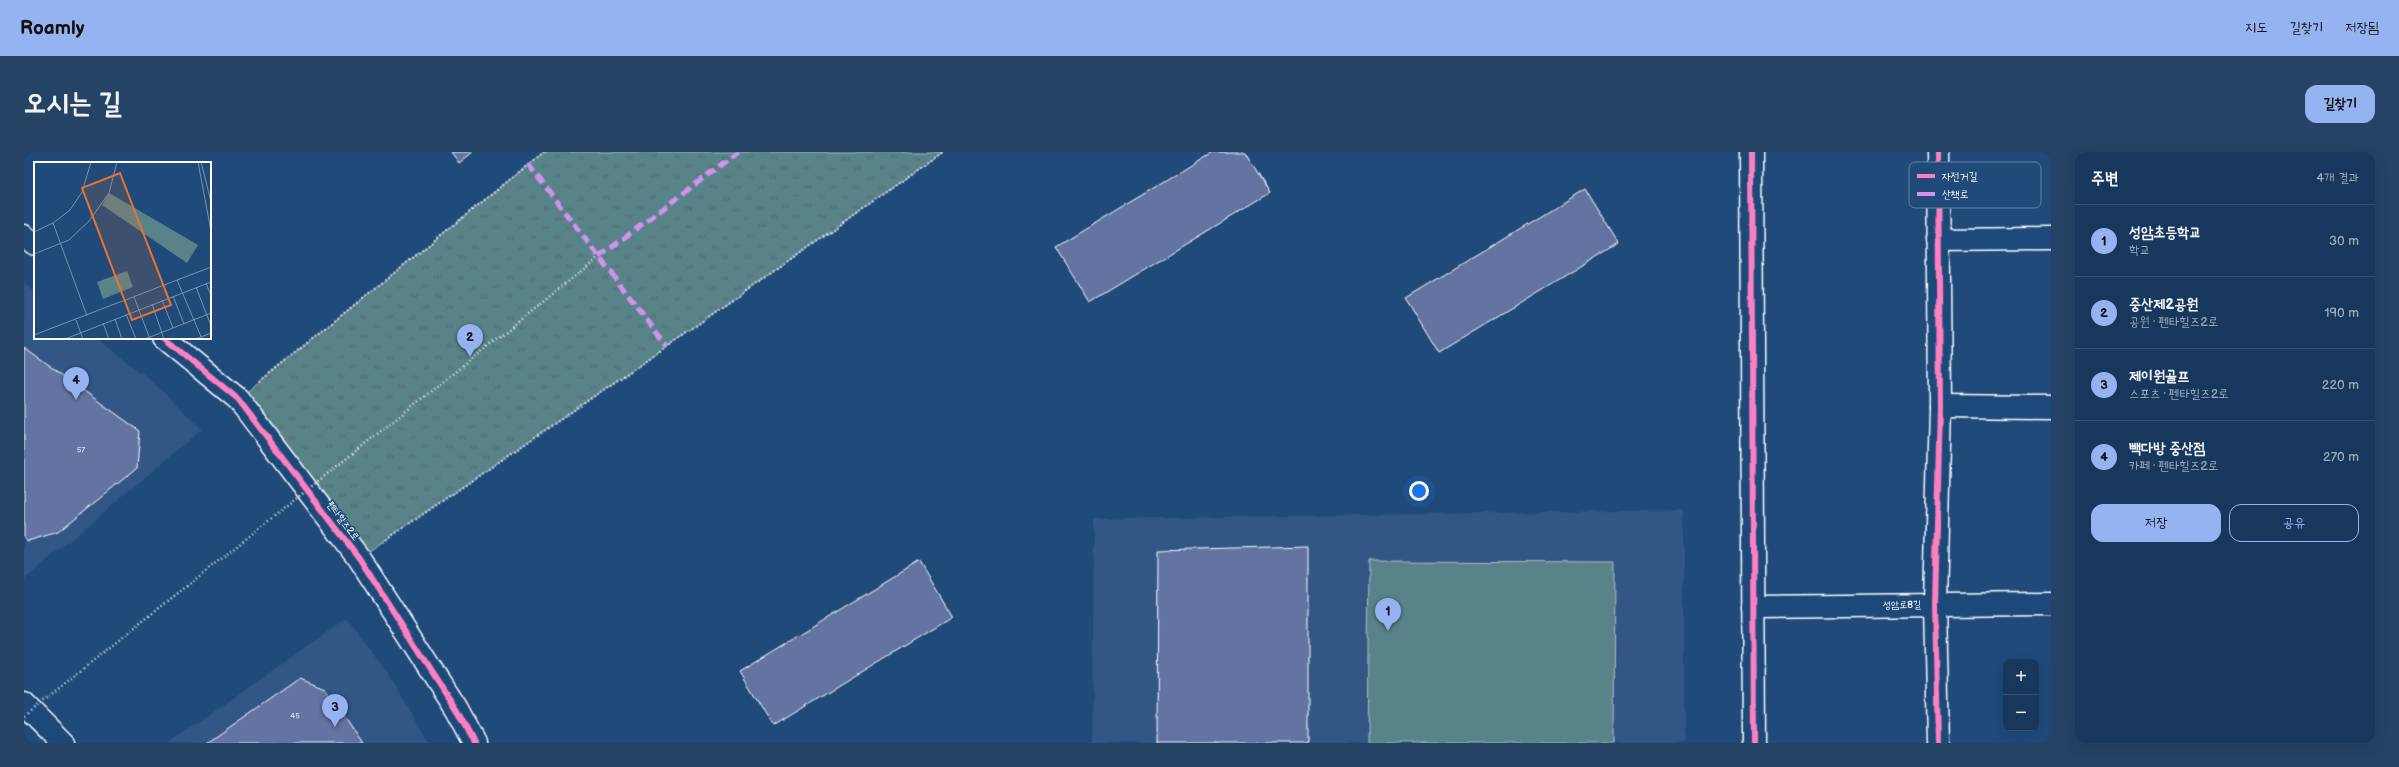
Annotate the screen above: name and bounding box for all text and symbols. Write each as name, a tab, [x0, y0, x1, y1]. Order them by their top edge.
text: Roamly	[20, 17, 84, 40]
text: 지도	[2245, 19, 2267, 36]
text: 길찾기	[2289, 19, 2323, 36]
text: 저장됨	[2345, 19, 2379, 36]
button: 길찾기	[2305, 85, 2375, 123]
text: 오시는 길	[24, 87, 122, 120]
inset map	[34, 162, 211, 339]
legend	[1909, 162, 2041, 208]
text: 주변	[2091, 169, 2118, 189]
text: 자전거길	[1942, 170, 1978, 183]
text: 4개 결과	[2316, 170, 2359, 186]
text: 산책로	[1942, 188, 1969, 201]
text: 성암초등학교	[2129, 223, 2201, 242]
text: 1	[2101, 233, 2107, 249]
text: 30 m	[2329, 233, 2359, 249]
text: 학교	[2129, 242, 2150, 258]
text: 중산제2공원	[2129, 295, 2198, 314]
text: 2	[2100, 305, 2108, 321]
text: 190 m	[2325, 305, 2359, 321]
text: 공원 · 펜타힐즈2로	[2129, 314, 2218, 330]
pin: 2	[457, 324, 483, 357]
pin: 4	[63, 367, 89, 400]
text: 제이원골프	[2129, 367, 2189, 386]
text: 3	[2100, 377, 2108, 393]
text: 220 m	[2322, 377, 2359, 393]
text: 스포츠 · 펜타힐즈2로	[2129, 386, 2229, 402]
text: 빽다방 중산점	[2129, 439, 2205, 458]
house number: 57	[77, 445, 85, 454]
text: 4	[2100, 449, 2108, 465]
text: 270 m	[2323, 449, 2359, 465]
text: 카페 · 펜타힐즈2로	[2129, 458, 2218, 474]
your location	[1409, 481, 1429, 501]
street label: 펜타힐즈2로	[324, 499, 362, 543]
button: 저장	[2091, 504, 2221, 542]
button: 공유	[2229, 504, 2359, 542]
pin: 1	[1375, 598, 1401, 631]
street label: 성암로8길	[1883, 599, 1921, 611]
map controls	[2003, 659, 2039, 731]
button: +	[2003, 659, 2039, 695]
pin: 3	[322, 694, 348, 727]
button: −	[2003, 695, 2039, 731]
house number: 45	[290, 711, 300, 720]

